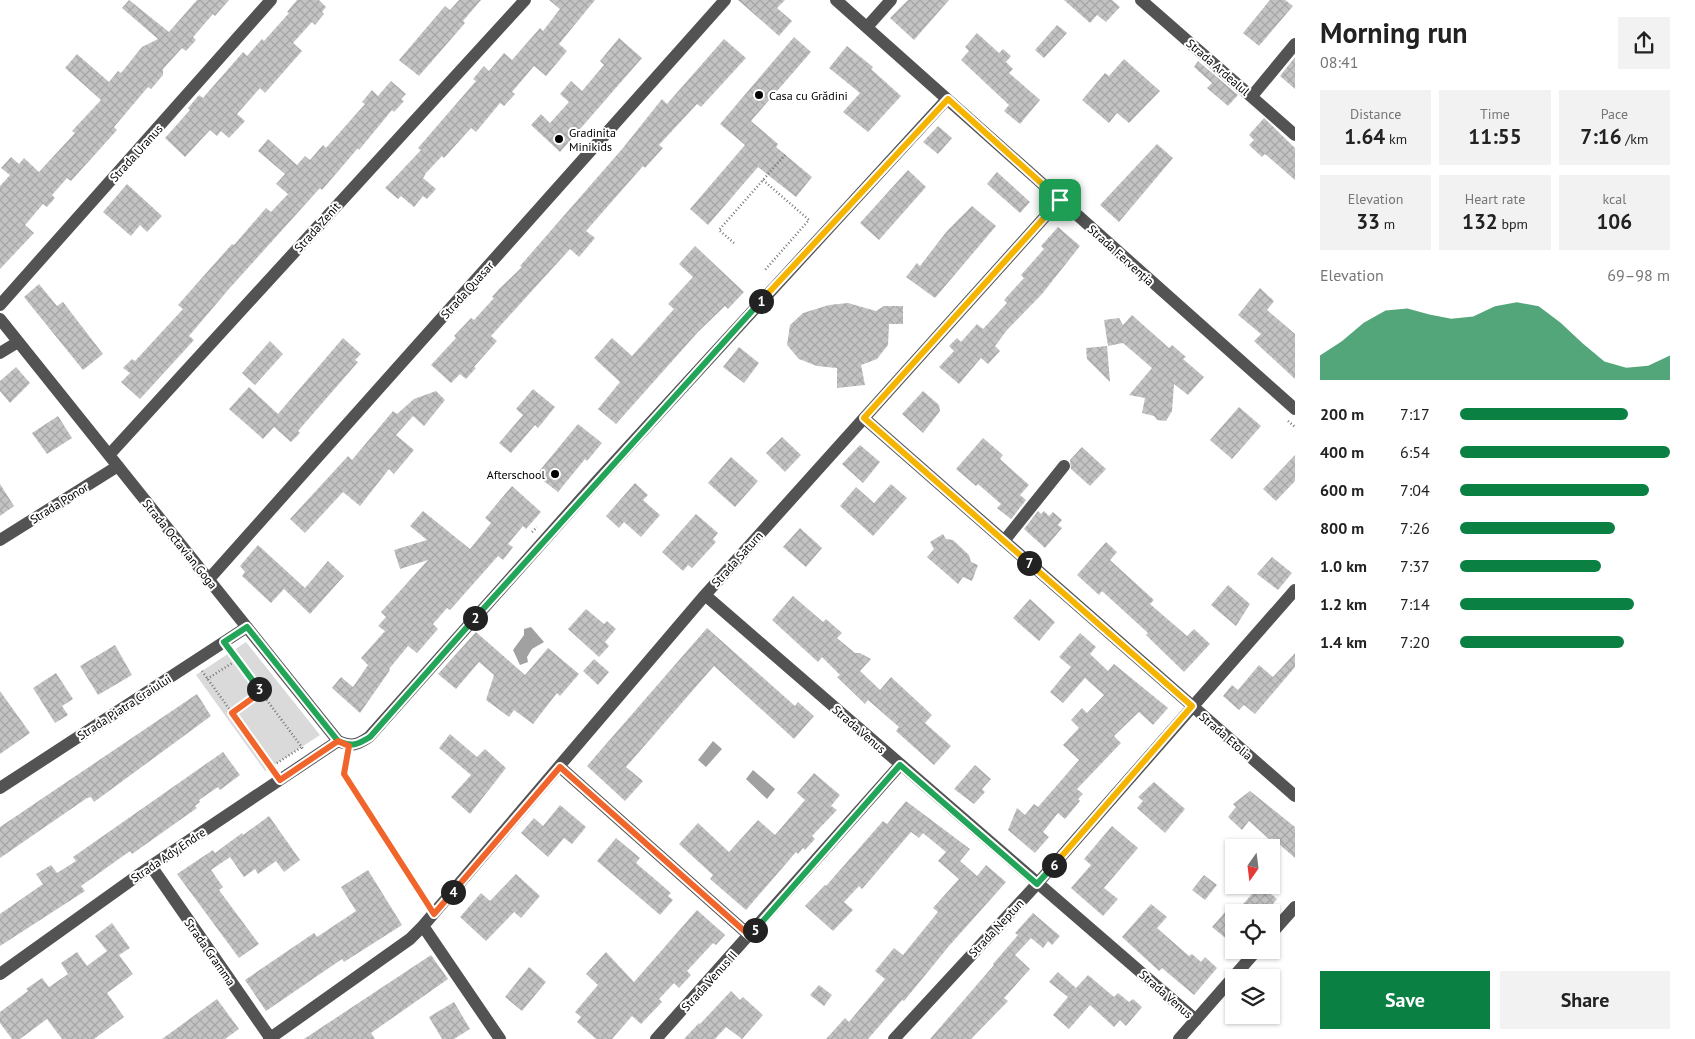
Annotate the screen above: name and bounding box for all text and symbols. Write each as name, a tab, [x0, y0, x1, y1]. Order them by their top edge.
text: Morning run	[1320, 14, 1468, 51]
button: share	[1618, 17, 1670, 69]
street label: Strada Ardealul	[1183, 35, 1253, 99]
text: 08:41	[1320, 52, 1358, 72]
place label: Casa cu Grădini	[769, 88, 848, 103]
marker: Casa cu Grădini	[753, 89, 765, 101]
text: Distance	[1350, 105, 1401, 123]
text: Time	[1480, 105, 1510, 123]
text: Pace	[1601, 105, 1628, 123]
street label: Strada Uranus	[106, 121, 166, 185]
text: 1.64	[1344, 123, 1385, 150]
text: 11:55	[1468, 123, 1522, 150]
text: 7:16	[1580, 123, 1622, 150]
place label: Gradinita Minikids	[569, 125, 616, 154]
text: km	[1385, 130, 1407, 148]
text: /km	[1622, 130, 1648, 148]
marker: Gradinita Minikids	[553, 133, 565, 145]
pin	[1039, 179, 1081, 221]
icon: arrive	[1046, 186, 1074, 214]
text: Elevation	[1348, 190, 1404, 208]
text: Heart rate	[1465, 190, 1525, 208]
text: kcal	[1602, 190, 1626, 208]
street label: Strada Zenit	[291, 199, 343, 255]
text: 33	[1356, 208, 1380, 235]
text: 132	[1462, 208, 1498, 235]
text: 106	[1596, 208, 1632, 235]
text: m	[1380, 215, 1395, 233]
text: bpm	[1498, 215, 1528, 233]
street label: Strada Fervenția	[1085, 221, 1157, 289]
street label: Strada Quasar	[437, 258, 497, 322]
text: Elevation	[1320, 265, 1384, 285]
text: 69–98 m	[1607, 265, 1670, 285]
pin: 1	[748, 288, 774, 314]
text: 1	[758, 292, 765, 310]
text: 200 m	[1320, 404, 1364, 424]
text: 7:17	[1400, 404, 1430, 424]
text: 400 m	[1320, 442, 1364, 462]
text: 6:54	[1400, 442, 1430, 462]
place label: Afterschool	[487, 467, 545, 482]
marker: Afterschool	[549, 468, 561, 480]
street label: Strada Ponor	[27, 479, 91, 527]
text: 600 m	[1320, 480, 1364, 500]
text: 7:04	[1400, 480, 1430, 500]
street label: Strada Octavian Goga	[139, 496, 221, 592]
text: 800 m	[1320, 518, 1364, 538]
text: 7:26	[1400, 518, 1430, 538]
street label: Strada Saturn	[708, 528, 766, 590]
pin: 7	[1016, 550, 1042, 576]
text: 7	[1026, 554, 1033, 572]
text: 1.0 km	[1320, 556, 1367, 576]
text: 7:37	[1400, 556, 1430, 576]
text: 1.2 km	[1320, 594, 1367, 614]
text: 7:14	[1400, 594, 1430, 614]
pin: 2	[462, 606, 488, 630]
text: 2	[472, 609, 479, 627]
text: 1.4 km	[1320, 632, 1367, 652]
text: 7:20	[1400, 632, 1430, 652]
street label: Strada Piatra Craiului	[74, 671, 174, 743]
pin: 3	[246, 676, 272, 702]
text: 3	[256, 680, 263, 698]
street label: Strada Venus	[829, 702, 889, 756]
street label: Strada Etolia	[1196, 709, 1256, 763]
street label: Strada Ady Endre	[128, 824, 208, 886]
north arrow	[1225, 839, 1280, 894]
map controls	[1225, 839, 1280, 1024]
pin: 6	[1042, 852, 1066, 878]
text: 6	[1051, 856, 1058, 874]
pin: 4	[440, 880, 466, 904]
text: 4	[450, 883, 457, 901]
street label: Strada Neptun	[965, 896, 1027, 960]
button: locate	[1225, 904, 1280, 959]
street label: Strada Gramma	[181, 915, 239, 989]
pin: 5	[742, 918, 768, 942]
text: 5	[752, 921, 759, 939]
street label: Strada Venus II	[678, 948, 740, 1014]
street label: Strada Venus	[1136, 967, 1196, 1021]
button: layers	[1225, 969, 1280, 1024]
button: Save	[1320, 971, 1490, 1029]
button: Share	[1500, 971, 1670, 1029]

